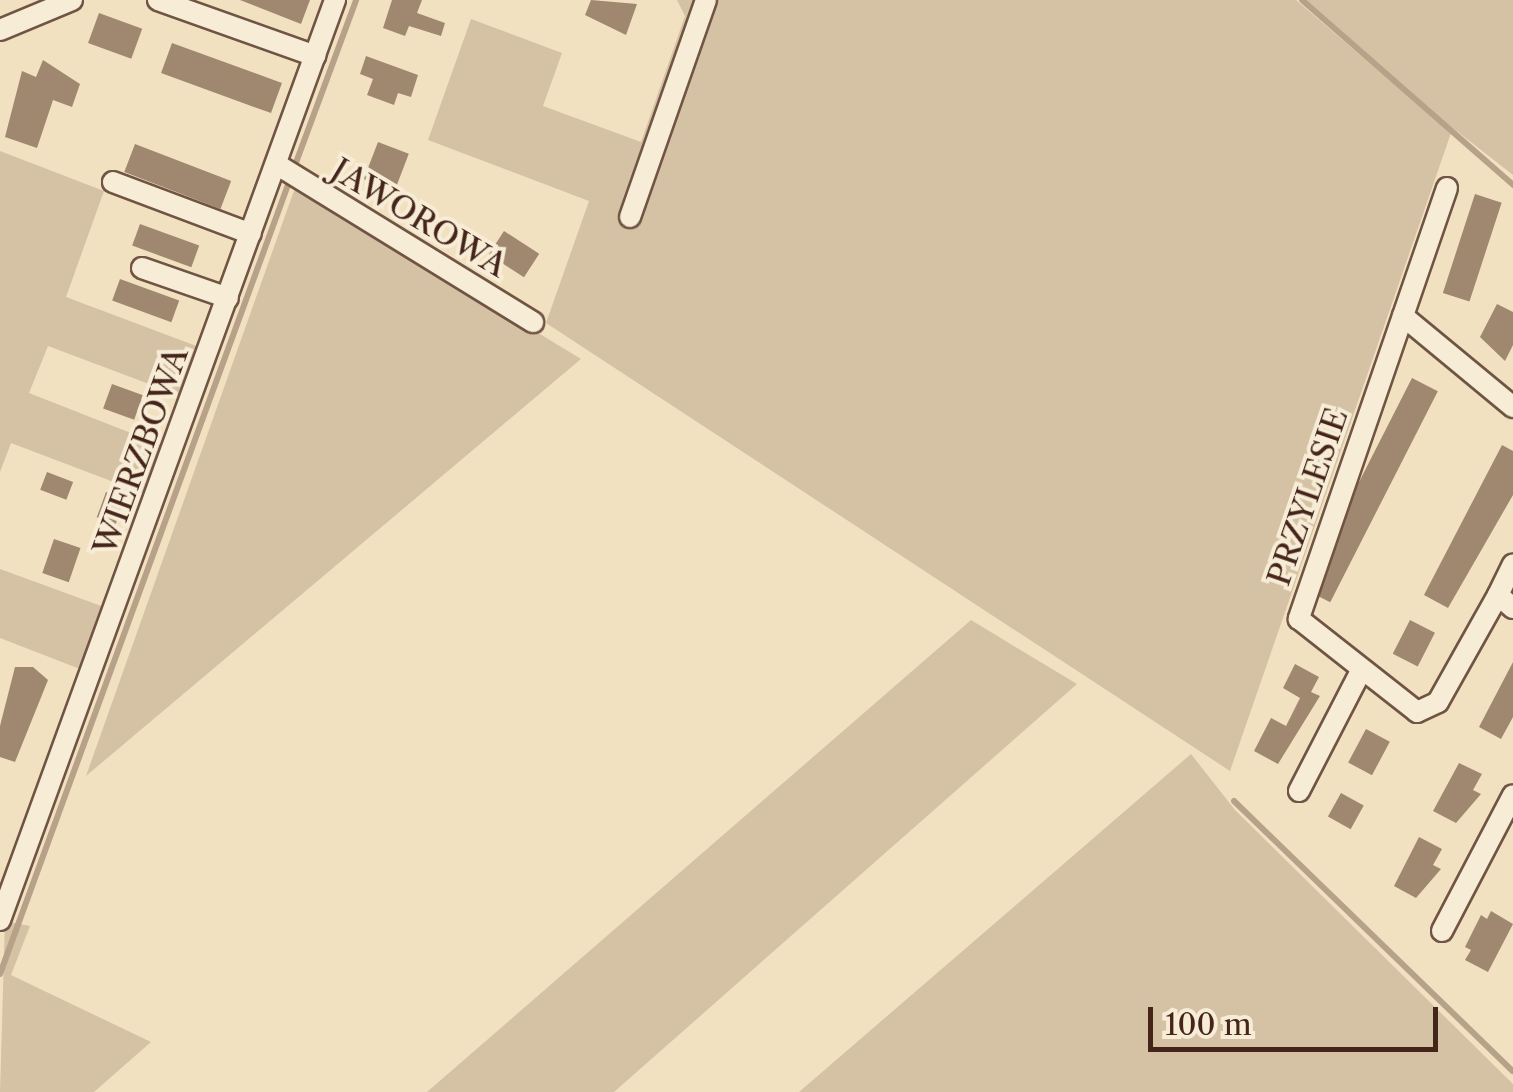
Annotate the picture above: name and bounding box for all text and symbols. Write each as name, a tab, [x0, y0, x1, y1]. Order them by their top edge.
street label: JAWOROWA	[324, 151, 514, 285]
street label: WIERZBOWA	[86, 342, 196, 560]
street label: PRZYLESIE	[1260, 403, 1356, 591]
scale bar	[1153, 987, 1443, 1049]
text: 100 m	[1165, 1006, 1252, 1043]

